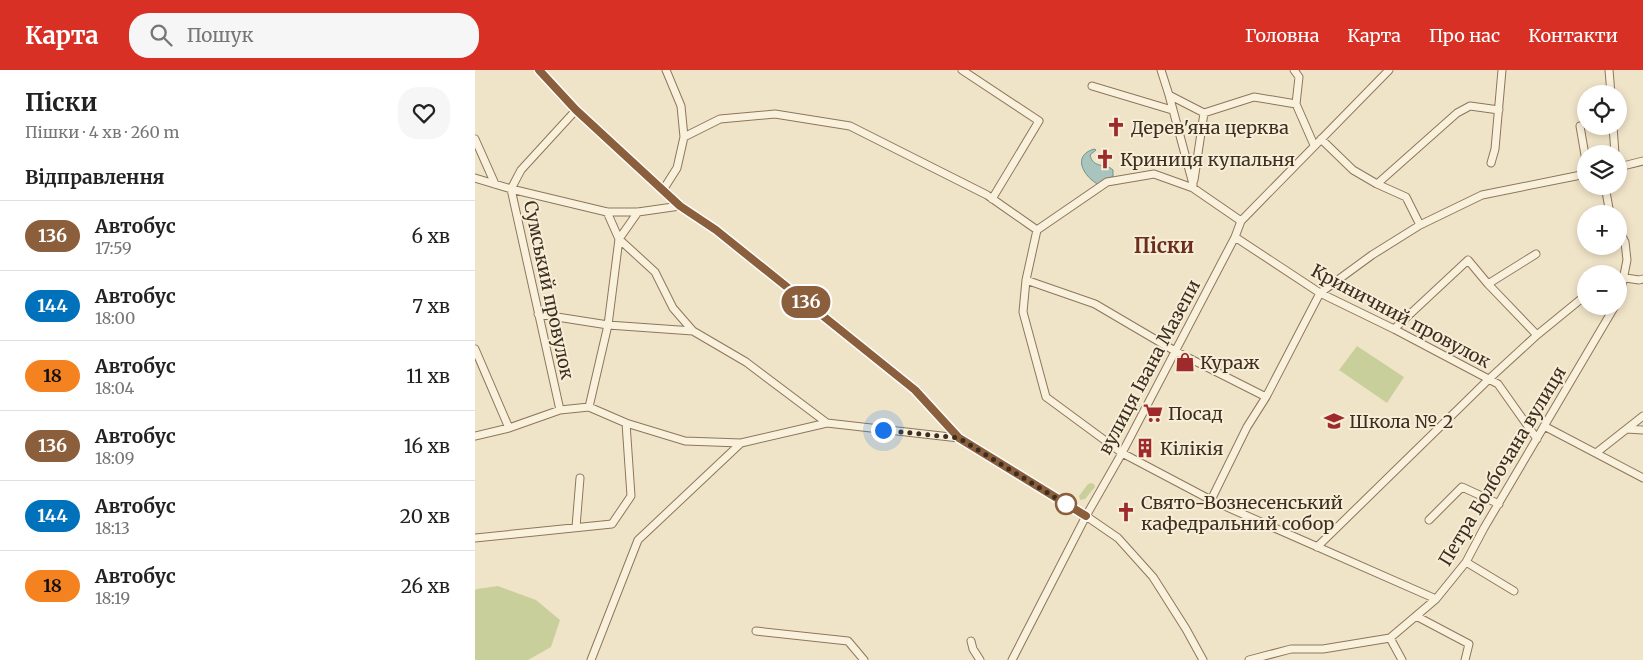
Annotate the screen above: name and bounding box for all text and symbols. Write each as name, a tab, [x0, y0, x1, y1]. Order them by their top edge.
search box	[129, 13, 479, 58]
text: Карта	[25, 20, 99, 51]
icon: search	[147, 21, 175, 49]
text: Пошук	[187, 23, 254, 47]
text: Головна	[1245, 24, 1319, 47]
text: Карта	[1347, 24, 1401, 47]
text: Про нас	[1429, 24, 1500, 47]
text: Контакти	[1528, 24, 1618, 47]
map controls	[1577, 85, 1627, 315]
button: locate	[1577, 85, 1627, 135]
text: Піски	[25, 87, 97, 118]
button: heart	[398, 87, 450, 139]
church icon: Дерев'яна церква	[1105, 116, 1127, 138]
place label: Дерев'яна церква	[1131, 116, 1289, 139]
text: Пішки · 4 хв · 260 m	[25, 122, 179, 142]
button: layers	[1577, 145, 1627, 195]
church icon: Криниця купальня	[1094, 148, 1116, 170]
place label: Криниця купальня	[1120, 148, 1295, 171]
text: Відправлення	[25, 165, 165, 189]
street label: Сумський провулок	[519, 199, 579, 382]
button: +	[1577, 205, 1627, 255]
text: Автобус	[95, 214, 176, 238]
text: 136	[38, 224, 67, 247]
text: 6 хв	[411, 224, 450, 248]
district label: Піски	[1134, 233, 1194, 258]
text: 17:59	[95, 238, 132, 258]
street label: Криничний провулок	[1307, 259, 1495, 373]
button: −	[1577, 265, 1627, 315]
street label: вулиця Івана Мазепи	[1093, 276, 1205, 458]
text: Автобус	[95, 284, 176, 308]
line badge: 136	[777, 286, 835, 318]
text: 136	[791, 290, 821, 313]
text: 144	[37, 294, 68, 317]
text: 7 хв	[412, 294, 450, 318]
text: 18:00	[95, 308, 135, 328]
shop icon: Кураж	[1174, 351, 1196, 373]
place label: Кураж	[1200, 351, 1260, 374]
text: Автобус	[95, 354, 176, 378]
street label: Петра Болбочана вулиця	[1433, 362, 1571, 570]
text: 18	[43, 364, 62, 387]
text: 11 хв	[406, 364, 450, 388]
text: 18:04	[95, 378, 134, 398]
supermarket icon: Посад	[1142, 402, 1164, 424]
place label: Посад	[1168, 402, 1223, 425]
school or university icon: Школа № 2	[1323, 410, 1345, 432]
place label: Школа № 2	[1349, 410, 1453, 433]
your location	[871, 418, 896, 443]
text: Автобус	[95, 424, 176, 448]
text: 136	[38, 434, 67, 457]
text: 16 хв	[404, 434, 450, 458]
building icon: Кілікія	[1134, 437, 1156, 459]
place label: Кілікія	[1160, 437, 1224, 460]
text: 18:09	[95, 448, 134, 468]
place label: Свято-Вознесенський кафедральний собор	[1141, 491, 1343, 535]
unlabelled marker	[1055, 493, 1077, 515]
text: Автобус	[95, 494, 176, 518]
church icon: Свято-Вознесенський кафедральний собор	[1115, 501, 1137, 523]
text: 144	[37, 504, 68, 527]
text: 20 хв	[400, 504, 450, 528]
text: 18:13	[95, 518, 130, 538]
text: Автобус	[95, 564, 176, 588]
text: 18	[43, 574, 62, 597]
text: 26 хв	[401, 574, 450, 598]
text: 18:19	[95, 588, 130, 608]

